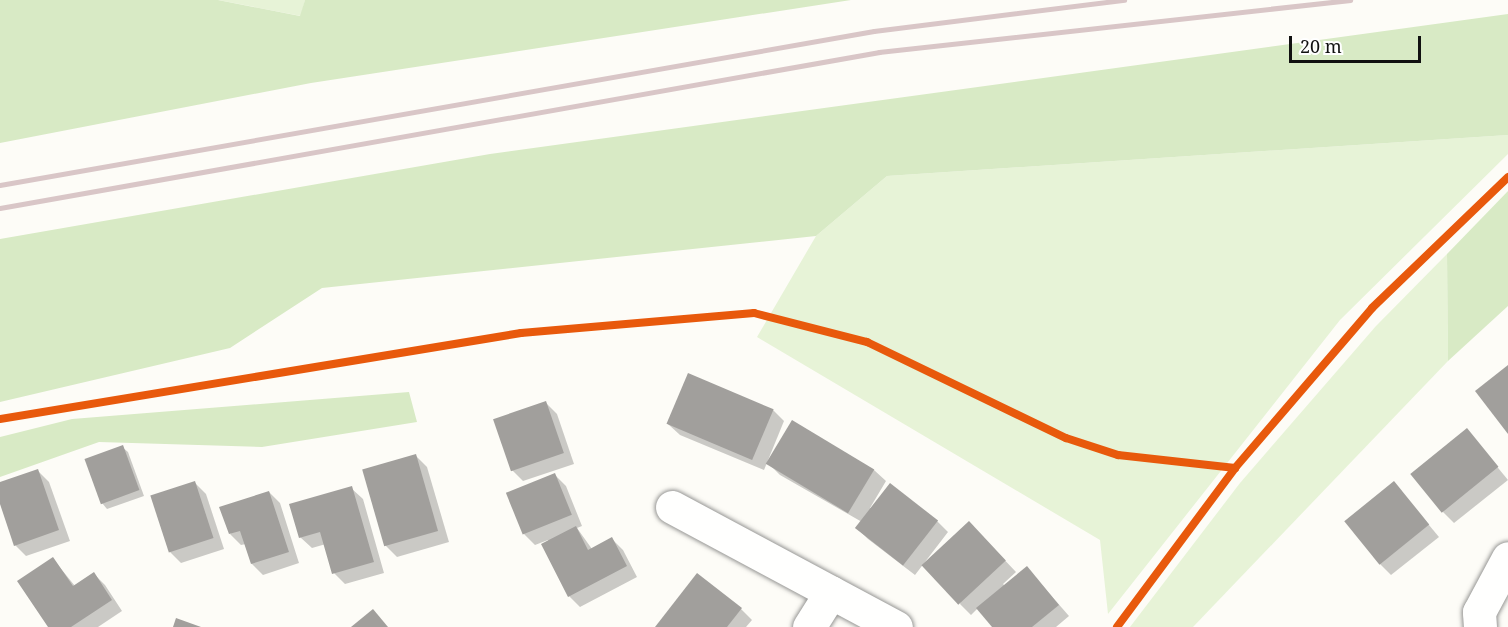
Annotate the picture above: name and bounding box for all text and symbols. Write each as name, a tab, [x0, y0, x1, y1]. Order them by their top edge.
scale bar	[1292, 24, 1424, 62]
text: 20 m	[1300, 34, 1342, 58]

